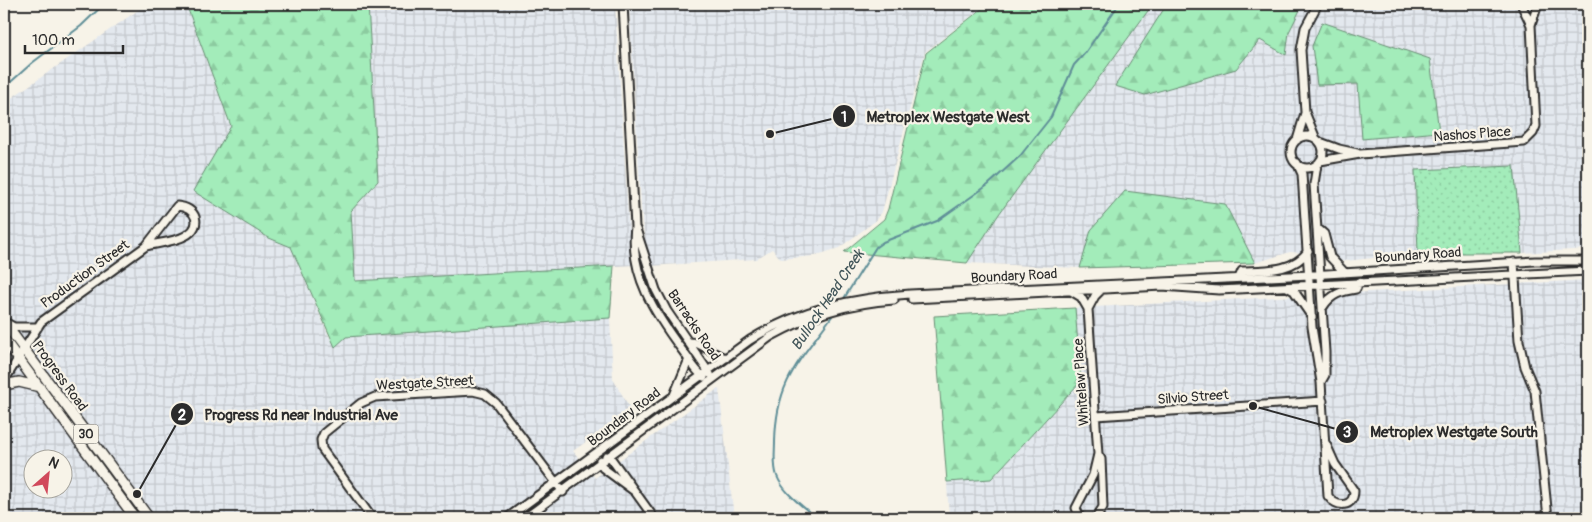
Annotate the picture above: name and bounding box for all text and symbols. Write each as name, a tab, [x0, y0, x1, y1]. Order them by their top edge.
scale bar	[25, 22, 122, 54]
text: 100 m	[32, 31, 75, 50]
callout: Metroplex Westgate West	[832, 101, 1040, 131]
text: 1	[841, 108, 847, 127]
text: Metroplex Westgate West	[867, 108, 1030, 127]
street label: Nashos Place	[1433, 123, 1511, 145]
street label: Production Street	[37, 236, 133, 312]
street label: Boundary Road	[1374, 243, 1462, 267]
water label: Bullock Head Creek	[787, 245, 870, 354]
street label: Boundary Road	[970, 265, 1058, 287]
street label: Barracks Road	[664, 286, 724, 364]
street label: Progress Road	[29, 337, 91, 415]
street label: Whitelaw Place	[1069, 338, 1093, 426]
street label: Westgate Street	[376, 372, 474, 394]
street label: Boundary Road	[584, 384, 664, 450]
street label: Silvio Street	[1157, 386, 1230, 408]
callout: Progress Rd near Industrial Ave	[170, 399, 408, 429]
text: 2	[178, 406, 186, 425]
text: Progress Rd near Industrial Ave	[204, 406, 398, 425]
callout: Metroplex Westgate South	[1335, 417, 1547, 447]
text: 3	[1343, 423, 1351, 442]
text: Metroplex Westgate South	[1370, 423, 1538, 442]
road number: 30	[74, 424, 98, 444]
north arrow	[22, 450, 72, 500]
text: N	[46, 453, 62, 473]

